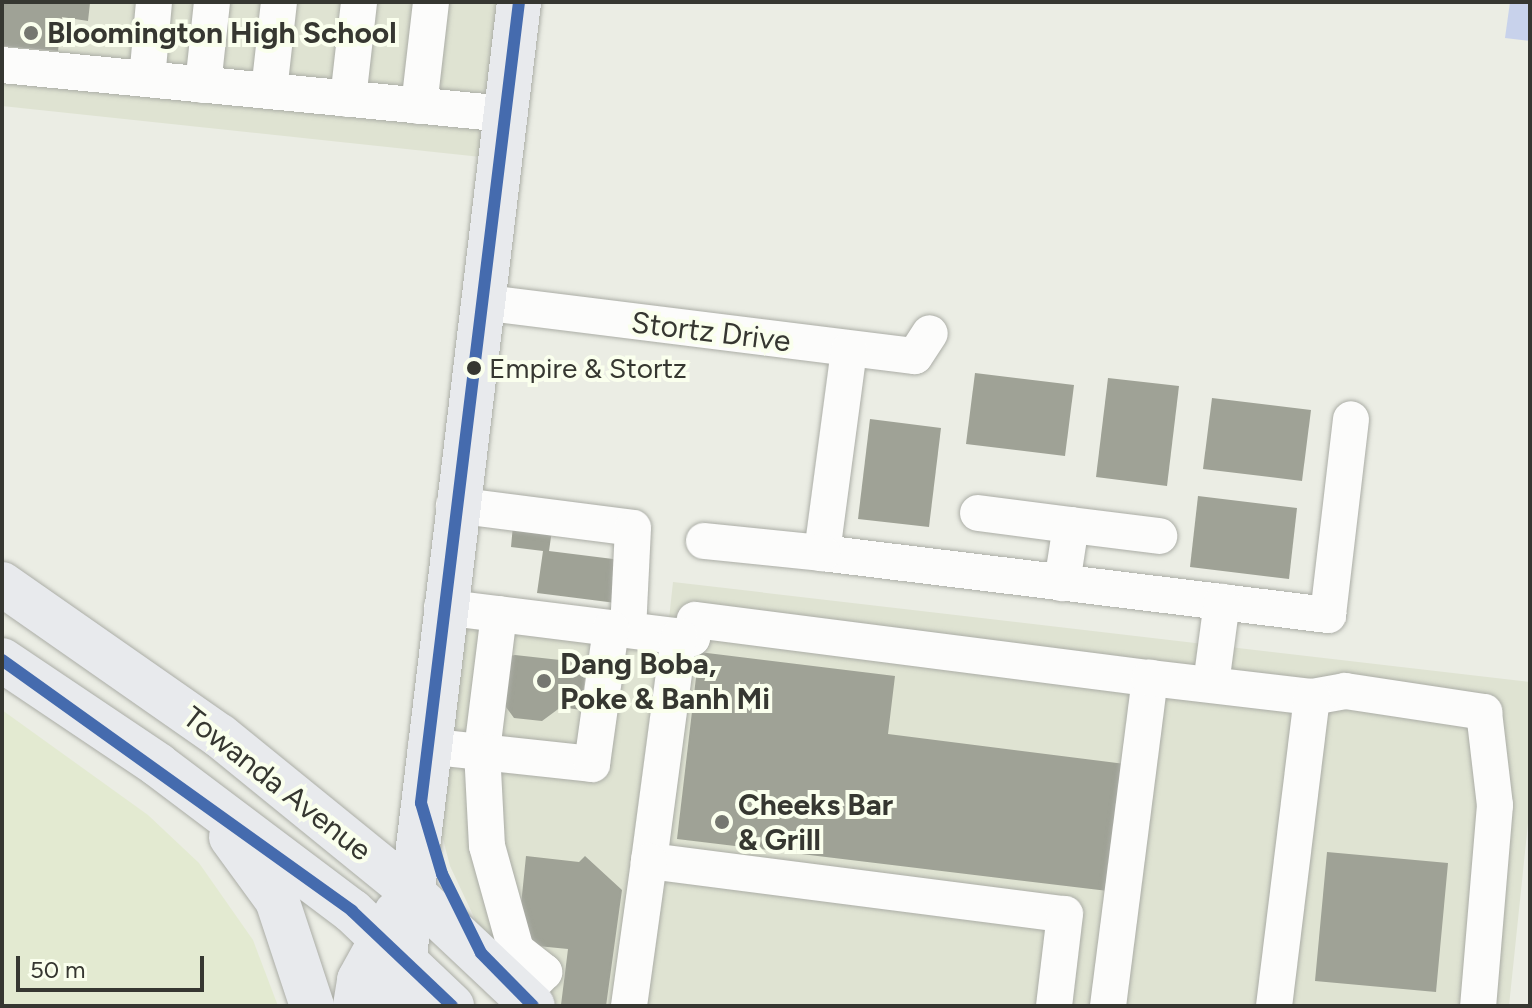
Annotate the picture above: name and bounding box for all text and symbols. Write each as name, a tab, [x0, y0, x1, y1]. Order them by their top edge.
place label: Bloomington High School	[47, 15, 397, 51]
marker: Bloomington High School	[22, 24, 40, 42]
street label: Stortz Drive	[629, 304, 793, 360]
place label: Empire & Stortz	[489, 351, 687, 385]
marker: Empire & Stortz	[466, 360, 482, 376]
place label: Dang Boba, Poke & Banh Mi	[560, 646, 770, 716]
marker: Dang Boba, Poke & Banh Mi	[535, 672, 553, 690]
street label: Towanda Avenue	[176, 699, 378, 869]
place label: Cheeks Bar & Grill	[738, 787, 893, 858]
marker: Cheeks Bar & Grill	[713, 813, 731, 831]
scale bar	[20, 940, 208, 990]
text: 50 m	[30, 955, 86, 984]

